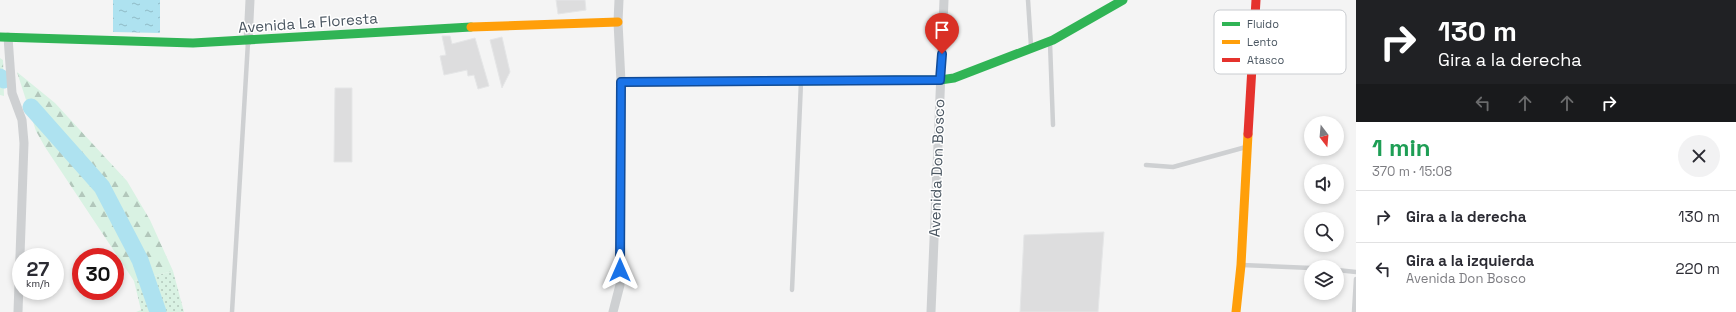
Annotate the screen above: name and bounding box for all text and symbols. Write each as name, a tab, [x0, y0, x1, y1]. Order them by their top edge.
street label: Avenida La Floresta	[237, 8, 379, 37]
legend	[1214, 10, 1346, 74]
pin	[925, 13, 959, 54]
text: 130 m	[1438, 13, 1517, 49]
icon: right	[1372, 16, 1424, 68]
text: Fluido	[1247, 17, 1279, 31]
icon: arrive	[931, 19, 953, 41]
text: Lento	[1247, 35, 1278, 49]
text: Gira a la derecha	[1438, 48, 1582, 71]
text: Atasco	[1247, 53, 1284, 67]
icon: left	[1472, 92, 1494, 114]
icon: ahead	[1514, 92, 1536, 114]
icon: ahead	[1556, 92, 1578, 114]
icon: right	[1598, 92, 1620, 114]
street label: Avenida Don Bosco	[925, 98, 948, 237]
north arrow	[1304, 116, 1344, 156]
map controls	[1304, 116, 1344, 300]
text: 1 min	[1372, 132, 1431, 163]
button: close	[1678, 135, 1720, 177]
text: 370 m · 15:08	[1372, 163, 1452, 180]
button: sound	[1304, 164, 1344, 204]
icon: right	[1372, 206, 1394, 228]
text: Gira a la derecha	[1406, 207, 1526, 226]
text: 130 m	[1678, 207, 1720, 226]
button: search	[1304, 212, 1344, 252]
speed limit sign: 30	[72, 248, 124, 300]
position arrow	[599, 249, 641, 291]
text: Gira a la izquierda	[1406, 251, 1534, 270]
text: 27	[27, 256, 49, 282]
icon: left	[1372, 258, 1394, 280]
text: 220 m	[1676, 259, 1720, 278]
button: layers	[1304, 260, 1344, 300]
text: Avenida Don Bosco	[1406, 270, 1526, 287]
text: km/h	[26, 277, 50, 290]

